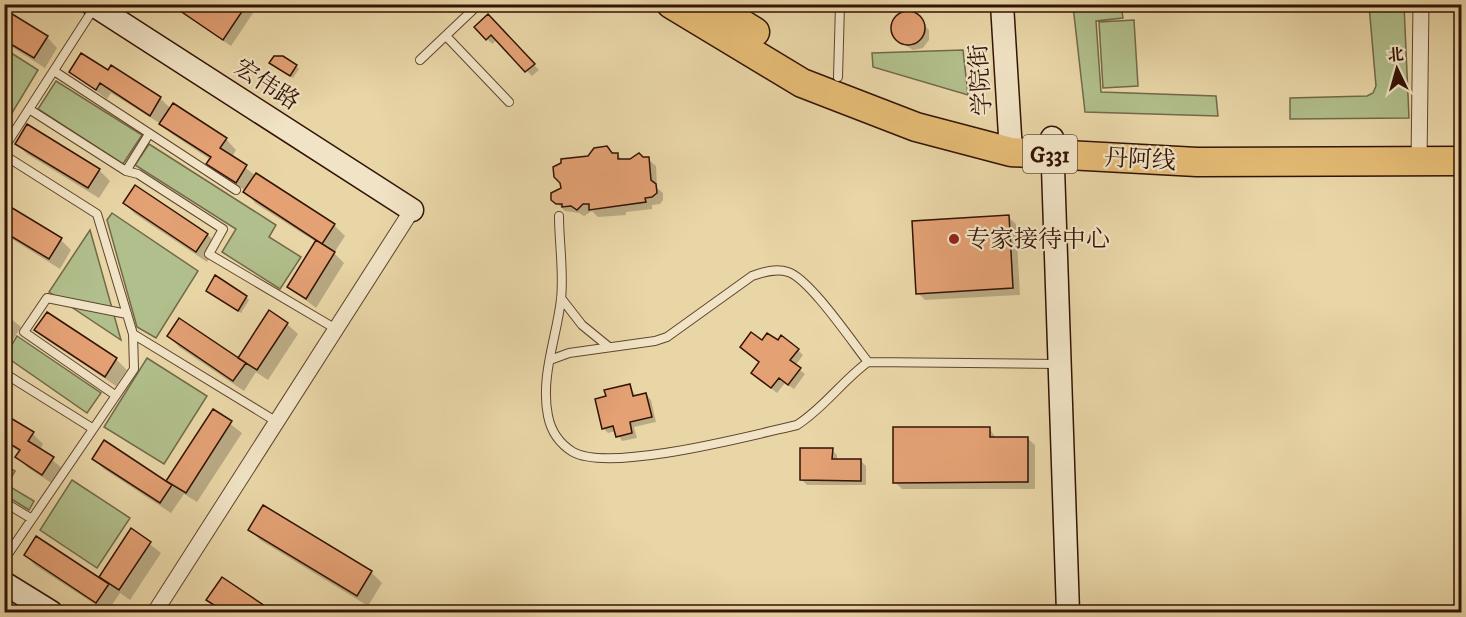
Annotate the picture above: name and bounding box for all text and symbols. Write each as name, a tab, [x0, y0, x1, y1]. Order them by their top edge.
north arrow	[1367, 39, 1427, 99]
street label: 学院街	[964, 43, 998, 117]
text: 北	[1387, 44, 1405, 66]
street label: 宏伟路	[228, 53, 305, 117]
road number: G331	[1023, 135, 1077, 173]
street label: 丹阿线	[1103, 143, 1177, 177]
place label: 专家接待中心	[966, 225, 1110, 255]
marker: 专家接待中心	[947, 232, 961, 246]

